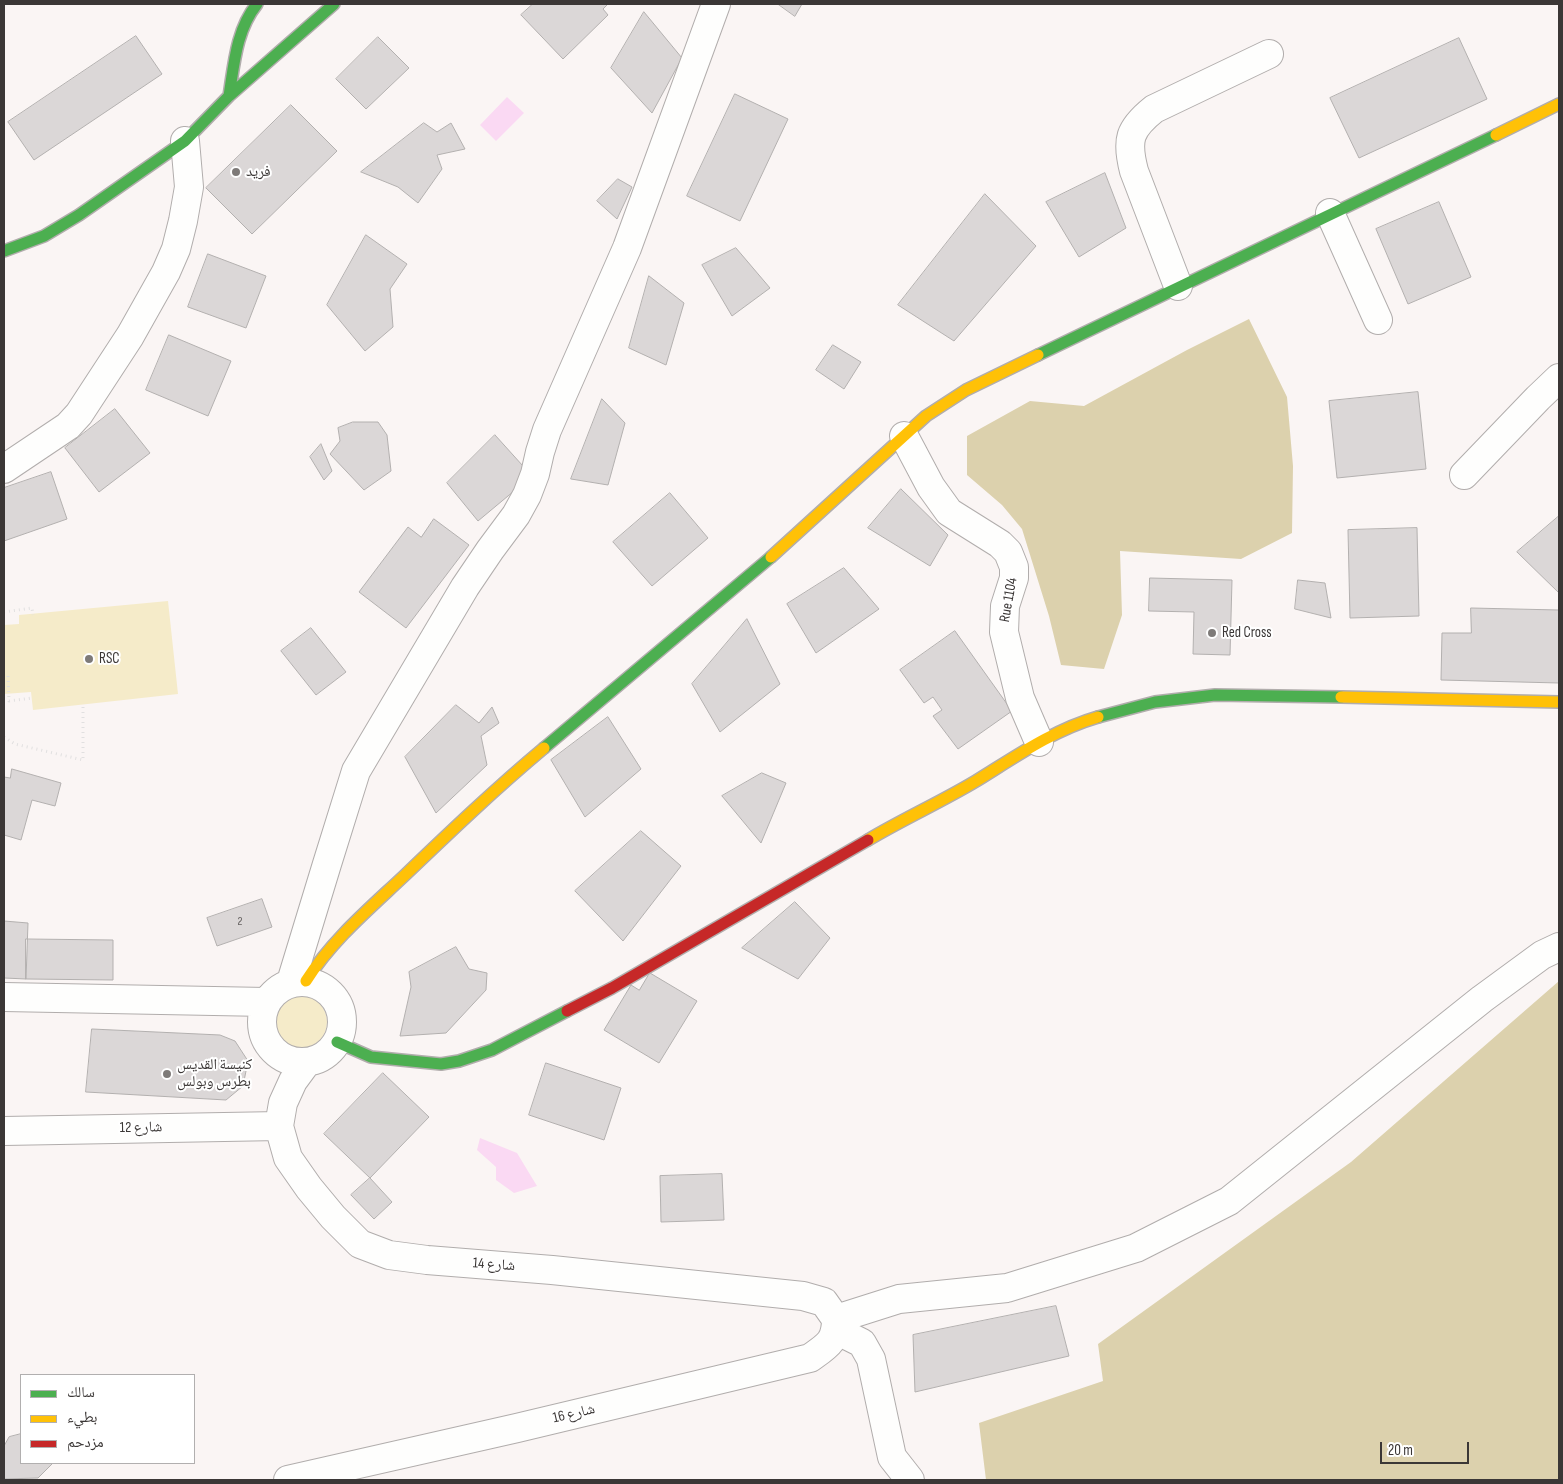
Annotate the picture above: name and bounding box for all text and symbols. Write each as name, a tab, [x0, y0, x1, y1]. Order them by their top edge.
place label: فريد	[246, 163, 271, 181]
marker: فريد	[230, 166, 242, 178]
street label: Rue 1104	[996, 576, 1022, 624]
place label: Red Cross	[1222, 624, 1272, 642]
marker: Red Cross	[1206, 627, 1218, 639]
place label: RSC	[99, 650, 120, 668]
marker: RSC	[83, 653, 95, 665]
house number: 2	[238, 915, 242, 929]
place label: كنيسة القديس بطرس وبولس	[177, 1056, 252, 1091]
marker: كنيسة القديس بطرس وبولس	[161, 1068, 173, 1080]
street label: شارع 12	[120, 1119, 162, 1137]
street label: شارع 14	[472, 1255, 516, 1275]
legend	[20, 1374, 195, 1464]
text: سالك	[67, 1383, 95, 1402]
street label: شارع 16	[551, 1400, 597, 1428]
text: بطيء	[67, 1408, 97, 1427]
scale bar	[1383, 1432, 1472, 1464]
text: مزدحم	[67, 1433, 104, 1452]
text: 20 m	[1388, 1441, 1413, 1460]

